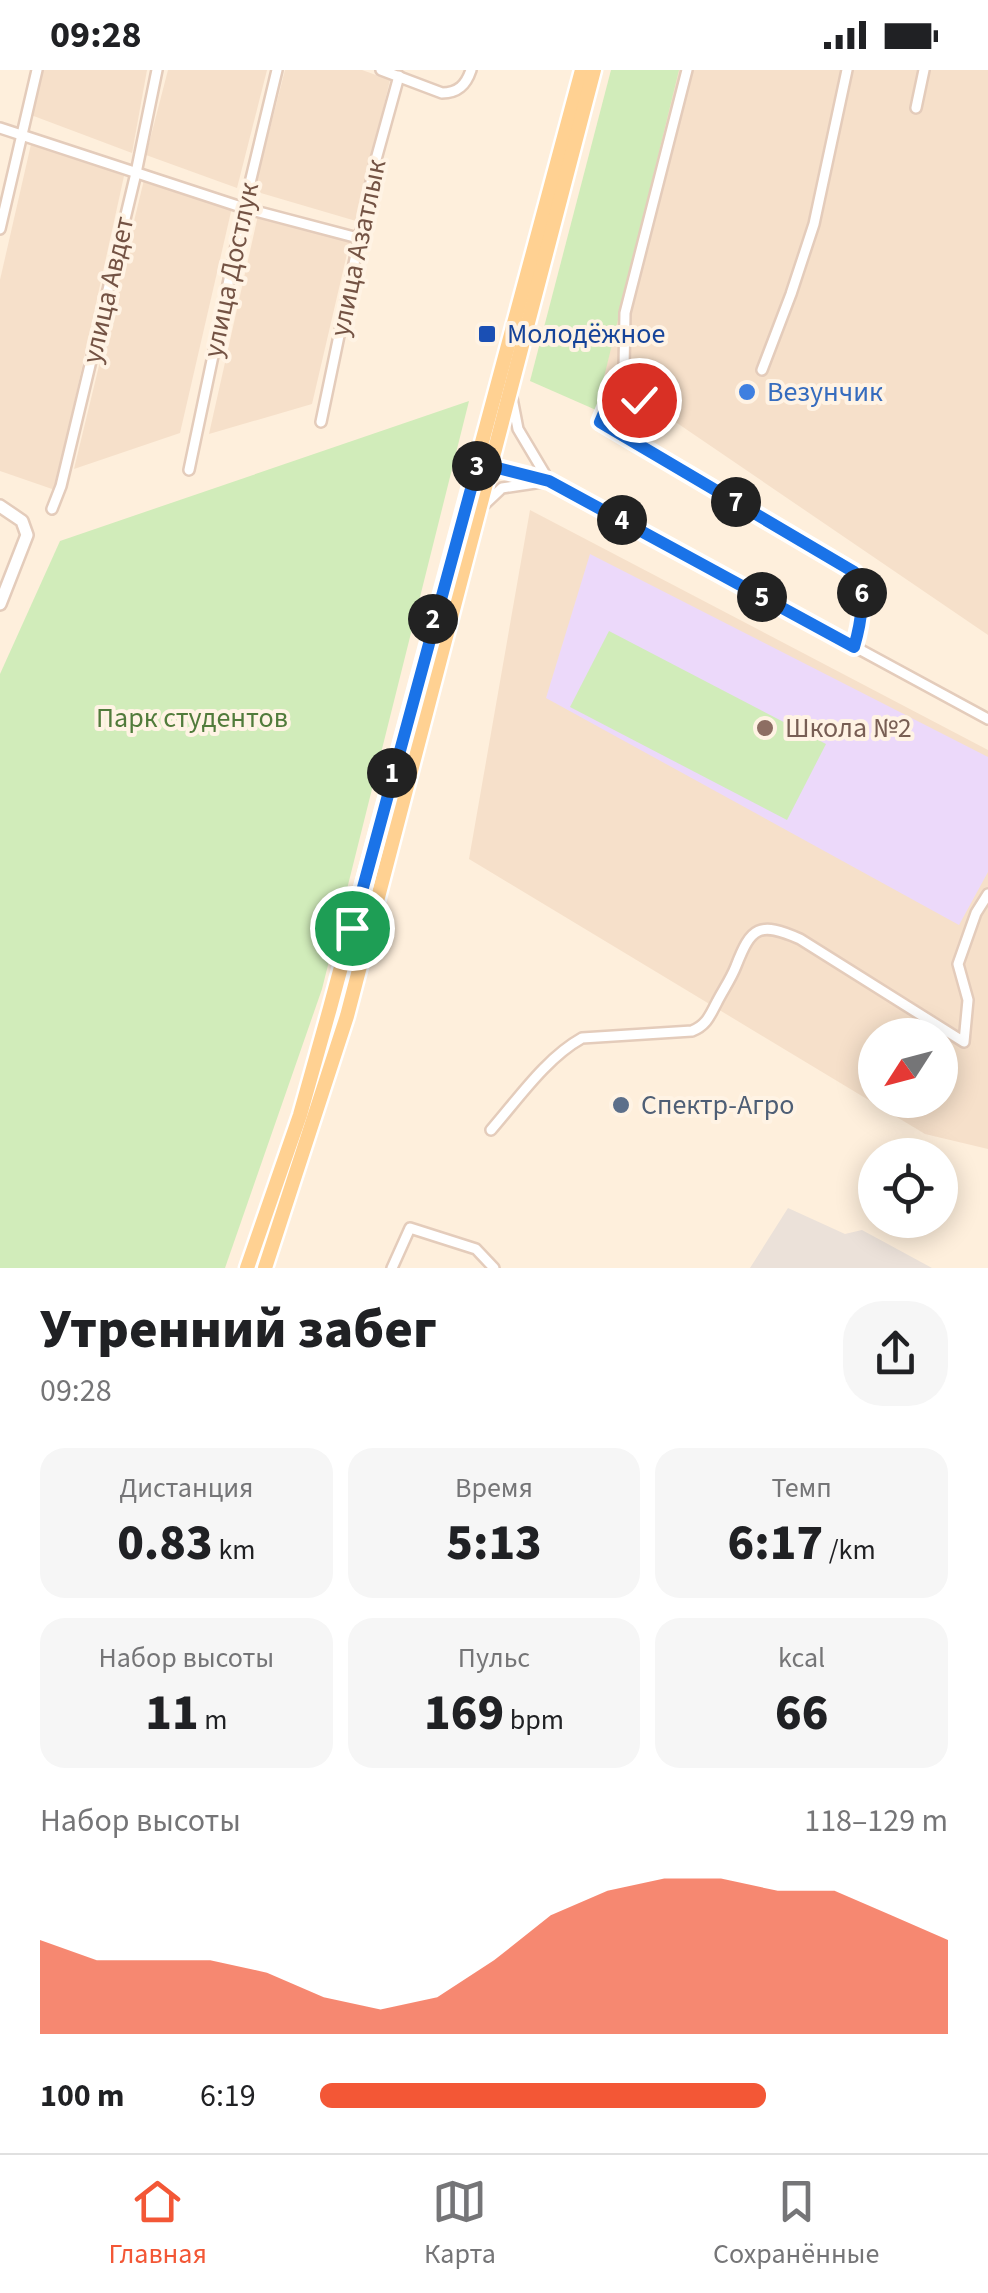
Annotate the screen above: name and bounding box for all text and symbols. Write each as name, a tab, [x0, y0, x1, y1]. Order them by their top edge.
text: 09:28	[50, 8, 142, 62]
street label: улица Азатлык	[320, 155, 396, 340]
street label: улица Достлук	[193, 179, 269, 361]
street label: улица Авдет	[72, 212, 144, 368]
place label: Молодёжное	[507, 314, 665, 354]
marker: Молодёжное	[476, 323, 498, 345]
pin	[597, 358, 682, 443]
place label: Везунчик	[767, 372, 883, 412]
icon: check	[612, 373, 667, 428]
marker: Везунчик	[736, 381, 758, 403]
pin: 3	[452, 441, 502, 491]
text: 3	[470, 446, 484, 486]
pin: 7	[711, 477, 761, 527]
text: 7	[729, 482, 743, 522]
pin: 4	[597, 495, 647, 545]
text: 4	[615, 500, 629, 540]
pin: 6	[837, 568, 887, 618]
pin: 5	[737, 572, 787, 622]
text: 6	[855, 573, 869, 613]
text: 5	[755, 577, 769, 617]
pin: 2	[408, 594, 458, 644]
text: 2	[426, 599, 440, 639]
park label: Парк студентов	[96, 698, 288, 738]
place label: Школа №2	[785, 708, 912, 748]
marker: Школа №2	[754, 717, 776, 739]
pin: 1	[367, 748, 417, 798]
text: 1	[385, 753, 399, 793]
pin	[310, 886, 395, 971]
icon: arrive	[325, 901, 380, 956]
north arrow	[858, 1018, 958, 1118]
map controls	[858, 1018, 958, 1238]
place label: Спектр-Агро	[641, 1085, 795, 1125]
marker: Спектр-Агро	[610, 1094, 632, 1116]
button: locate	[858, 1138, 958, 1238]
text: Утренний забег	[40, 1291, 437, 1369]
button: share	[843, 1301, 948, 1406]
text: 09:28	[40, 1368, 112, 1414]
text: Дистанция	[119, 1468, 254, 1508]
text: Время	[455, 1468, 533, 1508]
text: Темп	[772, 1468, 832, 1508]
text: 0.83	[117, 1508, 213, 1579]
text: 5:13	[446, 1508, 542, 1579]
text: 6:17	[728, 1508, 823, 1579]
text: km	[213, 1530, 255, 1570]
text: /km	[823, 1530, 876, 1570]
text: Набор высоты	[99, 1638, 274, 1678]
text: Пульс	[458, 1638, 530, 1678]
text: kcal	[778, 1638, 825, 1678]
text: 11	[145, 1678, 199, 1749]
text: 169	[424, 1678, 504, 1749]
text: 66	[775, 1678, 828, 1749]
text: m	[199, 1700, 227, 1740]
text: bpm	[504, 1700, 564, 1740]
text: Набор высоты	[40, 1798, 241, 1844]
text: 118–129 m	[804, 1798, 948, 1844]
text: 100 m	[40, 2073, 125, 2119]
text: 6:19	[200, 2073, 256, 2119]
tab: Главная	[109, 2174, 207, 2274]
tab: Карта	[424, 2174, 496, 2274]
tab: Сохранённые	[713, 2174, 879, 2274]

